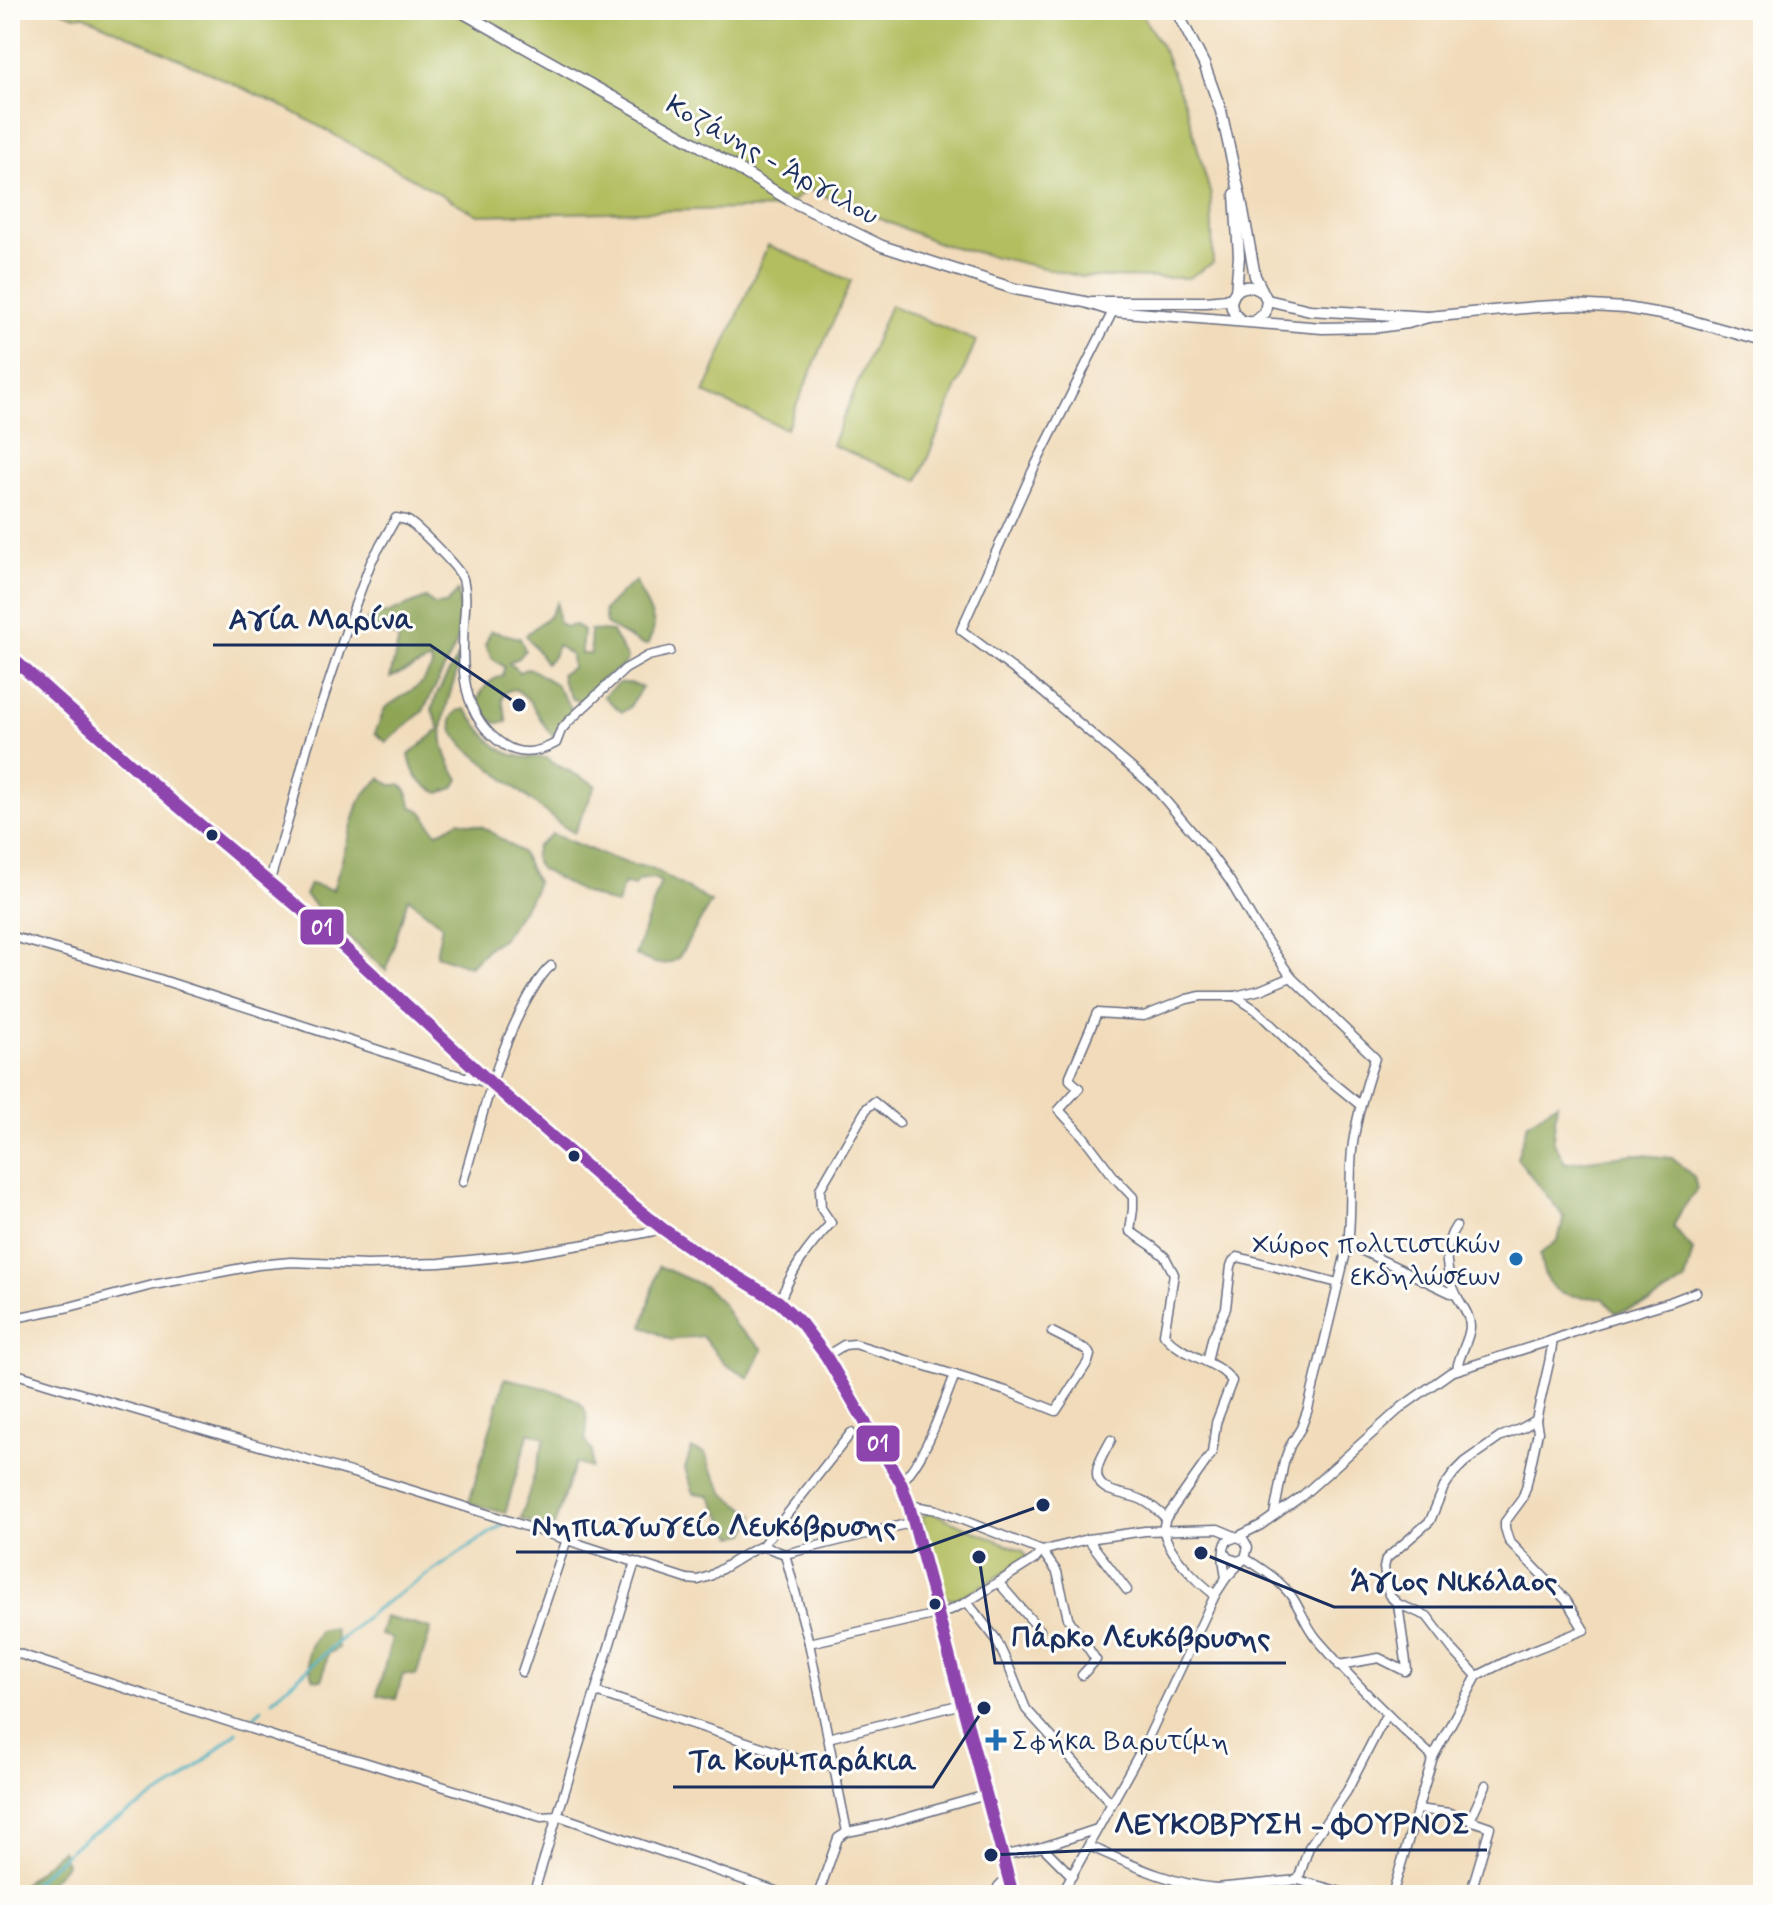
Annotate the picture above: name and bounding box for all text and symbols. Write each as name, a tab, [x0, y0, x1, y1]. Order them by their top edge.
street label: Κοζάνης - Άργιλου	[659, 87, 885, 235]
callout: Αγία Μαρίνα	[213, 591, 430, 645]
text: Αγία Μαρίνα	[228, 601, 414, 640]
unlabelled marker	[204, 827, 220, 843]
line badge: 01	[299, 908, 345, 946]
text: 01	[311, 915, 333, 943]
unlabelled marker	[566, 1148, 582, 1164]
place label: Χώρος πολιτιστικών εκδηλώσεων	[1252, 1227, 1500, 1296]
marker: Χώρος πολιτιστικών εκδηλώσεων	[1507, 1250, 1525, 1268]
line badge: 01	[855, 1424, 901, 1463]
text: 01	[867, 1431, 889, 1459]
callout: Νηπιαγωγείο Λευκόβρυσης	[516, 1498, 912, 1552]
text: Νηπιαγωγείο Λευκόβρυσης	[532, 1508, 896, 1547]
callout: Άγιος Νικόλαος	[1334, 1553, 1573, 1607]
text: Άγιος Νικόλαος	[1351, 1563, 1557, 1602]
unlabelled marker	[927, 1596, 943, 1612]
callout: Πάρκο Λευκόβρυσης	[995, 1609, 1286, 1663]
text: Πάρκο Λευκόβρυσης	[1012, 1619, 1270, 1658]
place label: Σφήκα Βαρυτίμη	[1012, 1724, 1229, 1761]
marker: Σφήκα Βαρυτίμη	[987, 1731, 1005, 1749]
callout: Τα Κουμπαράκια	[673, 1733, 933, 1787]
text: Τα Κουμπαράκια	[688, 1742, 917, 1781]
callout: ΛΕΥΚΟΒΡΥΣΗ - ΦΟΥΡΝΟΣ	[1098, 1796, 1487, 1850]
text: ΛΕΥΚΟΒΡΥΣΗ - ΦΟΥΡΝΟΣ	[1114, 1806, 1470, 1845]

